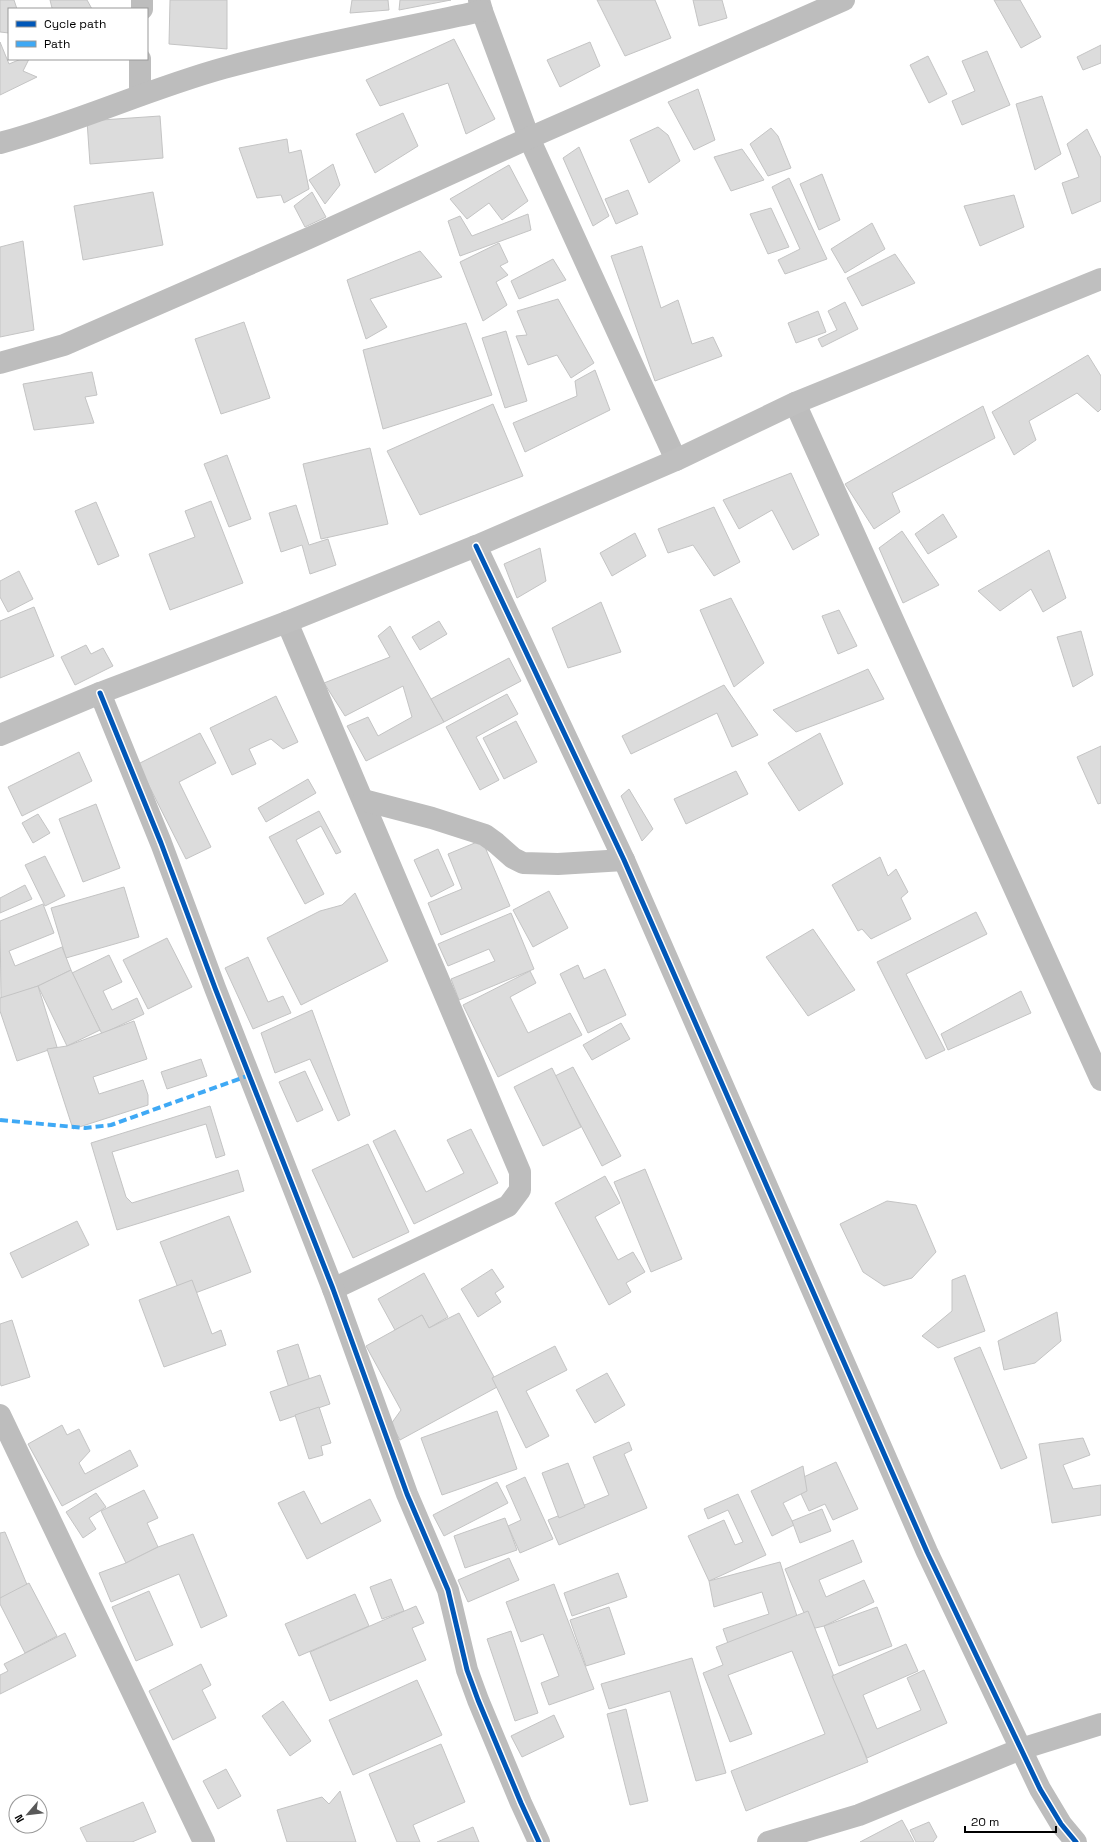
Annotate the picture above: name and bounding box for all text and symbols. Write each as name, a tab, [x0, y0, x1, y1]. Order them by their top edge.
legend	[8, 8, 148, 60]
text: Cycle path	[44, 16, 106, 32]
text: Path	[44, 36, 70, 52]
north arrow	[8, 1794, 48, 1834]
scale bar	[965, 1808, 1056, 1834]
text: N	[11, 1812, 27, 1825]
text: 20 m	[971, 1814, 999, 1830]

